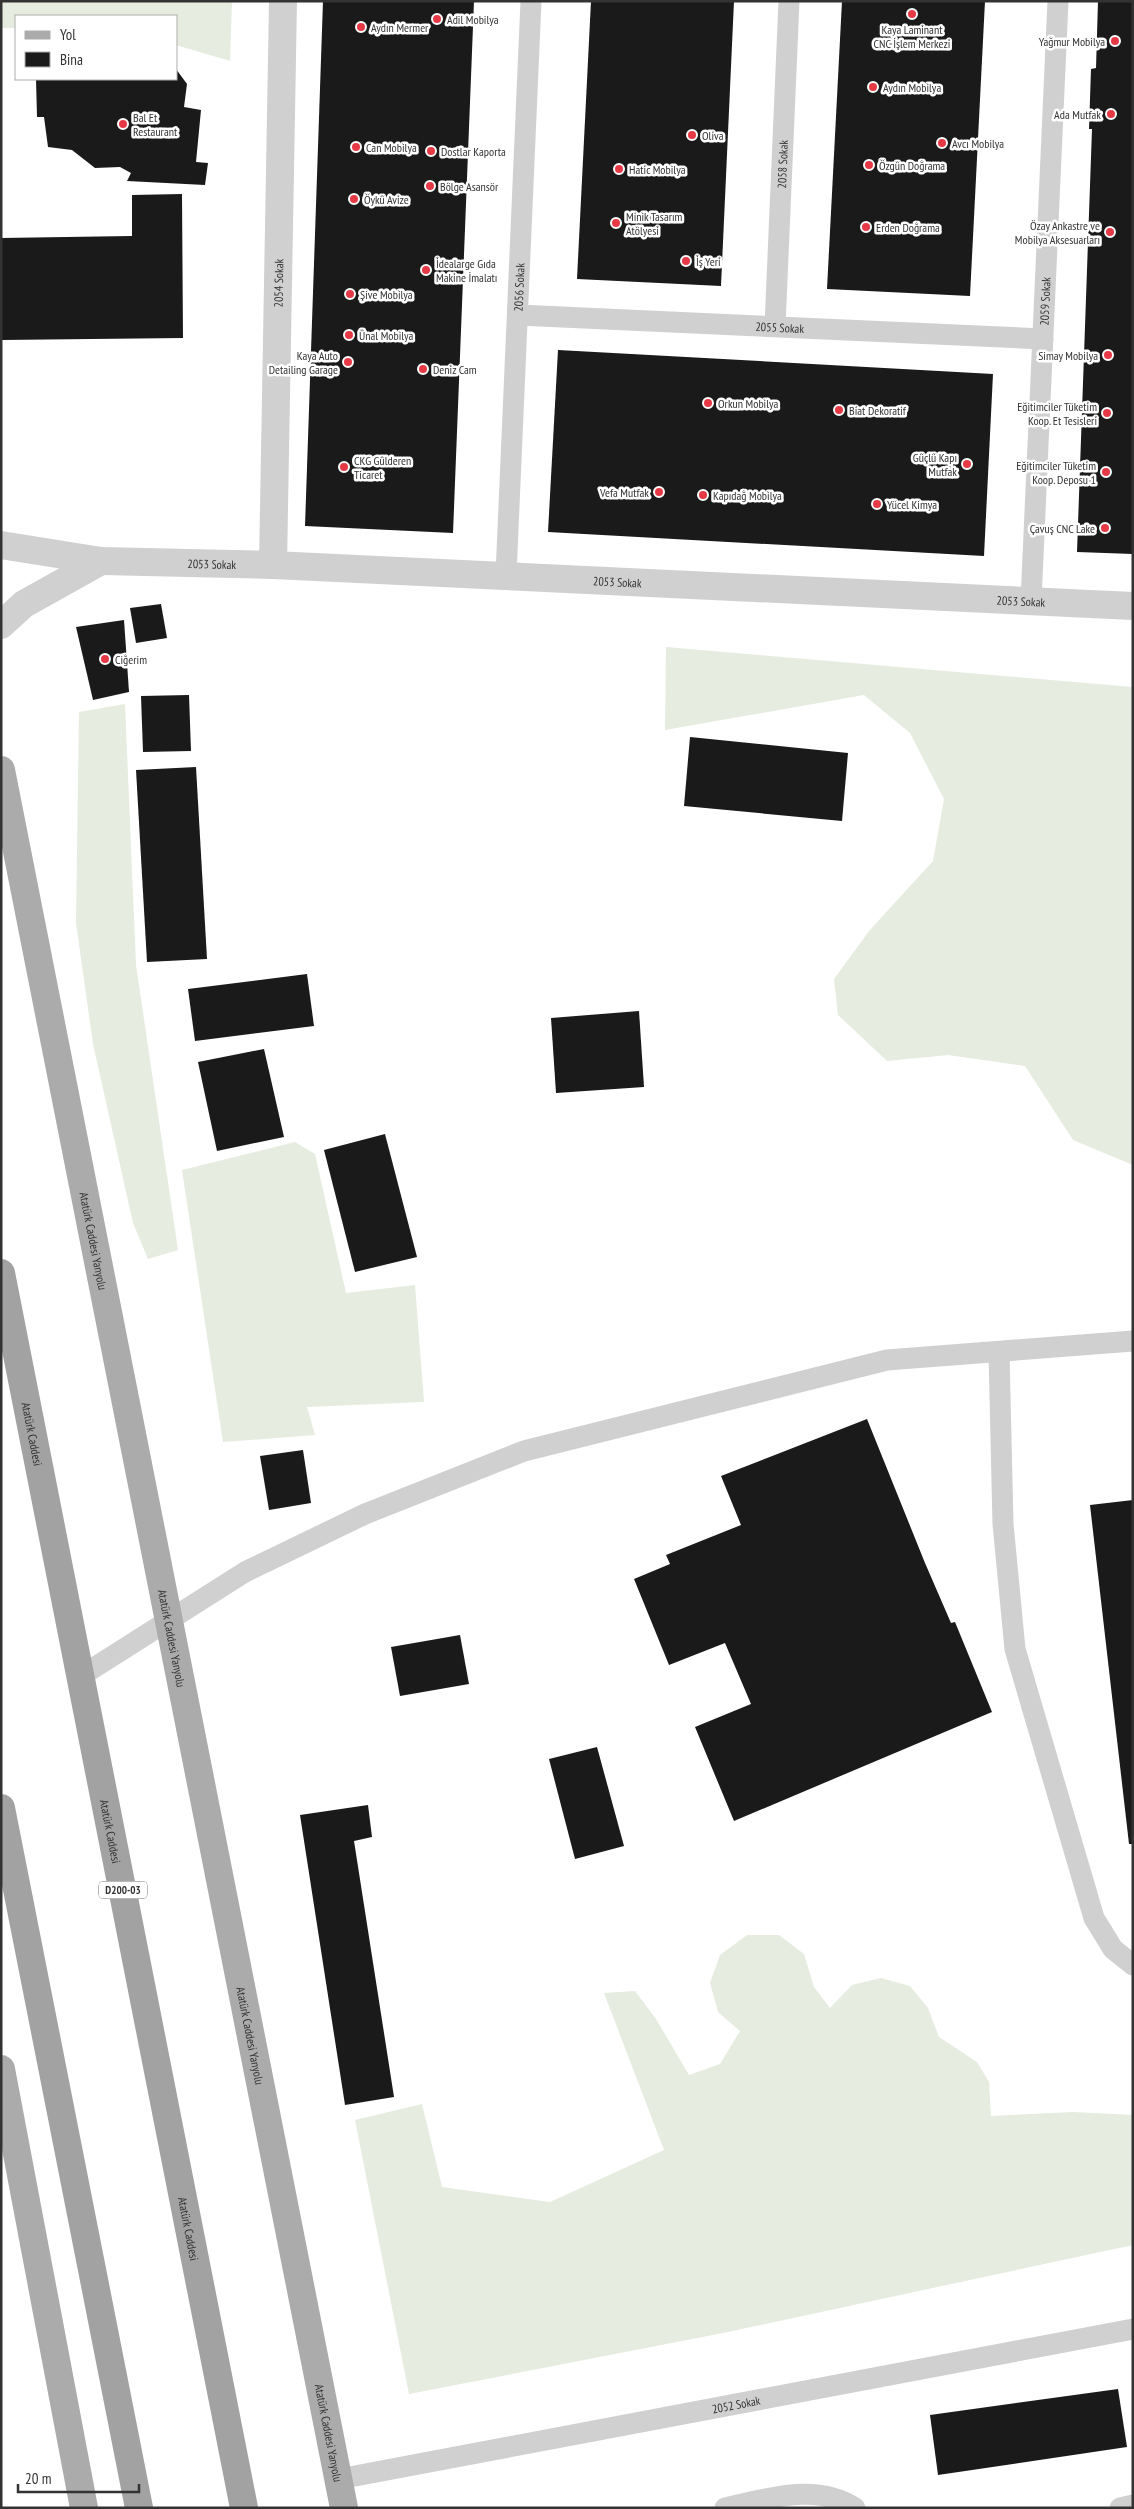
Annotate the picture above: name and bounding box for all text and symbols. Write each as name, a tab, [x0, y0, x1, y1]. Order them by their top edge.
marker: Kaya Laminant CNC İşlem Merkezi	[906, 8, 918, 20]
place label: Adil Mobilya	[447, 12, 499, 27]
marker: Adil Mobilya	[431, 13, 443, 25]
legend	[15, 15, 178, 80]
place label: Aydın Mermer	[371, 20, 429, 35]
marker: Aydın Mermer	[355, 21, 367, 33]
place label: Kaya Laminant CNC İşlem Merkezi	[874, 22, 950, 51]
text: Yol	[60, 25, 76, 44]
place label: Yağmur Mobilya	[1039, 34, 1105, 49]
marker: Yağmur Mobilya	[1109, 35, 1121, 47]
text: Bina	[60, 50, 83, 69]
place label: Aydın Mobilya	[883, 80, 941, 95]
marker: Aydın Mobilya	[867, 81, 879, 93]
place label: Ada Mutfak	[1054, 107, 1101, 122]
marker: Ada Mutfak	[1105, 108, 1117, 120]
place label: Bal Et Restaurant	[133, 110, 178, 139]
marker: Bal Et Restaurant	[117, 118, 129, 130]
place label: Oliva	[702, 128, 724, 143]
marker: Oliva	[686, 129, 698, 141]
place label: Avcı Mobilya	[952, 136, 1004, 151]
marker: Avcı Mobilya	[936, 137, 948, 149]
street label: 2058 Sokak	[773, 139, 791, 189]
place label: Can Mobilya	[366, 140, 417, 155]
marker: Can Mobilya	[350, 141, 362, 153]
place label: Dostlar Kaporta	[441, 144, 506, 159]
marker: Dostlar Kaporta	[425, 145, 437, 157]
place label: Özgün Doğrama	[879, 158, 945, 173]
marker: Özgün Doğrama	[863, 159, 875, 171]
place label: Hatic Mobilya	[629, 162, 686, 177]
marker: Hatic Mobilya	[613, 163, 625, 175]
place label: Bölge Asansör	[440, 179, 499, 194]
marker: Bölge Asansör	[424, 180, 436, 192]
place label: Öykü Avize	[364, 192, 409, 207]
marker: Öykü Avize	[348, 193, 360, 205]
place label: Minik Tasarım Atölyesi	[626, 209, 683, 238]
marker: Minik Tasarım Atölyesi	[610, 217, 622, 229]
place label: Özay Ankastre ve Mobilya Aksesuarları	[1015, 218, 1100, 247]
place label: Erden Doğrama	[876, 220, 940, 235]
marker: Erden Doğrama	[860, 221, 872, 233]
marker: Özay Ankastre ve Mobilya Aksesuarları	[1104, 226, 1116, 238]
place label: İş Yeri	[696, 254, 721, 269]
marker: İş Yeri	[680, 255, 692, 267]
place label: İdealarge Gıda Makine İmalatı	[436, 256, 497, 285]
street label: 2054 Sokak	[270, 258, 286, 307]
street label: 2056 Sokak	[510, 262, 527, 312]
marker: İdealarge Gıda Makine İmalatı	[420, 264, 432, 276]
street label: 2059 Sokak	[1036, 276, 1053, 326]
place label: Şive Mobilya	[360, 287, 413, 302]
marker: Şive Mobilya	[344, 288, 356, 300]
street label: 2055 Sokak	[755, 318, 805, 336]
place label: Ünal Mobilya	[359, 328, 414, 343]
marker: Ünal Mobilya	[343, 329, 355, 341]
place label: Kaya Auto Detailing Garage	[269, 348, 338, 377]
place label: Simay Mobilya	[1038, 348, 1098, 363]
marker: Simay Mobilya	[1102, 349, 1114, 361]
marker: Kaya Auto Detailing Garage	[342, 356, 354, 368]
place label: Deniz Cam	[433, 362, 477, 377]
marker: Deniz Cam	[417, 363, 429, 375]
place label: Orkun Mobilya	[718, 396, 779, 411]
marker: Orkun Mobilya	[702, 397, 714, 409]
place label: Eğitimciler Tüketim Koop. Et Tesisleri	[1017, 399, 1097, 428]
place label: Biat Dekoratif	[849, 403, 907, 418]
marker: Biat Dekoratif	[833, 404, 845, 416]
marker: Eğitimciler Tüketim Koop. Et Tesisleri	[1101, 407, 1113, 419]
place label: Güçlü Kapı Mutfak	[913, 450, 957, 479]
place label: CKG Gülderen Ticaret	[354, 453, 411, 482]
marker: Güçlü Kapı Mutfak	[961, 458, 973, 470]
place label: Eğitimciler Tüketim Koop. Deposu 1	[1016, 458, 1096, 487]
marker: CKG Gülderen Ticaret	[338, 461, 350, 473]
marker: Eğitimciler Tüketim Koop. Deposu 1	[1100, 466, 1112, 478]
place label: Vefa Mutfak	[599, 485, 649, 500]
marker: Vefa Mutfak	[653, 486, 665, 498]
place label: Kapıdağ Mobilya	[713, 488, 782, 503]
marker: Kapıdağ Mobilya	[697, 489, 709, 501]
place label: Yücel Kimya	[887, 497, 937, 512]
marker: Yücel Kimya	[871, 498, 883, 510]
place label: Çavuş CNC Lake	[1030, 521, 1095, 536]
marker: Çavuş CNC Lake	[1099, 522, 1111, 534]
street label: 2053 Sokak	[187, 556, 237, 572]
street label: 2053 Sokak	[593, 573, 642, 590]
street label: 2053 Sokak	[996, 592, 1046, 609]
place label: Ciğerim	[115, 652, 147, 667]
marker: Ciğerim	[99, 653, 111, 665]
street label: Atatürk Caddesi Yanyolu	[77, 1191, 111, 1291]
street label: Atatürk Caddesi	[19, 1401, 46, 1467]
street label: Atatürk Caddesi Yanyolu	[155, 1588, 189, 1688]
street label: Atatürk Caddesi	[97, 1798, 124, 1864]
road number: D200-03	[99, 1882, 147, 1898]
street label: Atatürk Caddesi Yanyolu	[234, 1985, 268, 2086]
street label: Atatürk Caddesi	[175, 2196, 203, 2262]
street label: Atatürk Caddesi Yanyolu	[312, 2383, 346, 2483]
street label: 2052 Sokak	[711, 2392, 762, 2416]
scale bar	[18, 2462, 139, 2494]
text: 20 m	[25, 2469, 51, 2488]

